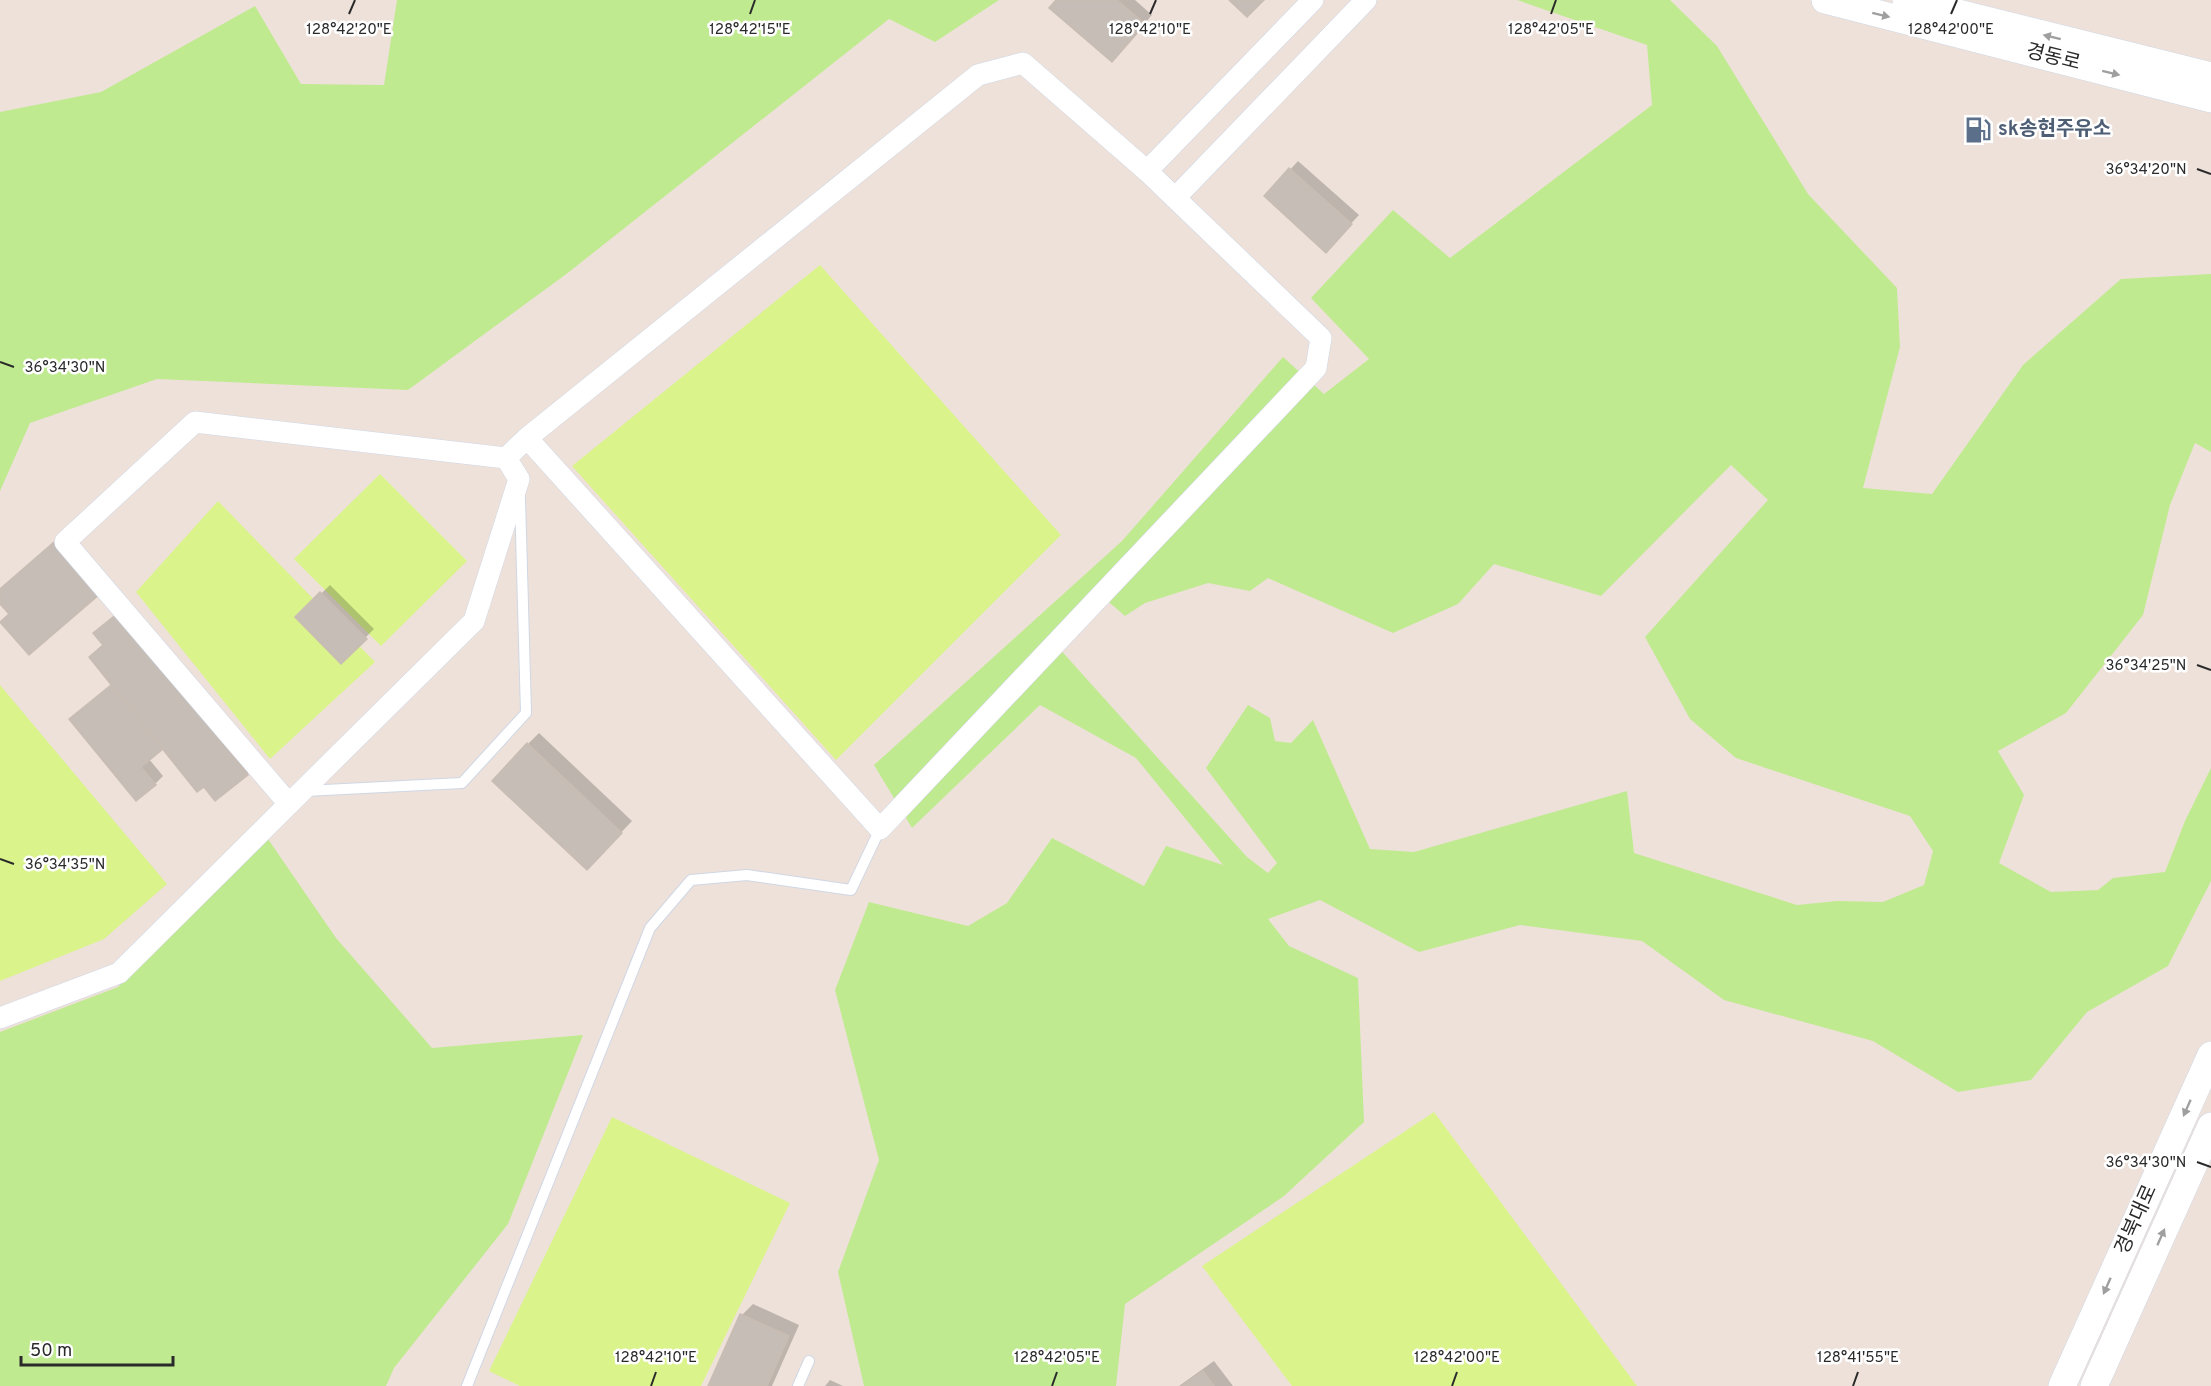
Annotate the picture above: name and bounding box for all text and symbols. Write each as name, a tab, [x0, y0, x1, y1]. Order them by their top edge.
one-way arrow	[1872, 10, 1890, 20]
text: 128°42'20"E	[306, 21, 392, 40]
text: 128°42'15"E	[709, 21, 791, 40]
text: 128°42'10"E	[1109, 21, 1191, 40]
text: 128°42'05"E	[1508, 21, 1594, 40]
text: 128°42'00"E	[1908, 21, 1994, 40]
one-way arrow	[2043, 31, 2062, 41]
street label: 경동로	[2023, 39, 2083, 77]
one-way arrow	[2102, 69, 2120, 79]
fuel station icon: sk송현주유소	[1963, 115, 1993, 145]
place label: sk송현주유소	[1998, 117, 2111, 143]
text: 36°34'20"N	[2105, 161, 2187, 180]
text: 36°34'30"N	[25, 359, 105, 378]
text: 36°34'25"N	[2106, 657, 2186, 676]
text: 36°34'35"N	[25, 856, 105, 875]
one-way arrow	[2182, 1099, 2191, 1117]
text: 36°34'30"N	[2106, 1154, 2186, 1173]
street label: 경북대로	[2110, 1181, 2164, 1259]
one-way arrow	[2157, 1228, 2166, 1246]
one-way arrow	[2102, 1277, 2112, 1295]
scale bar	[21, 1329, 172, 1367]
text: 50 m	[30, 1340, 72, 1363]
text: 128°42'10"E	[615, 1349, 697, 1368]
text: 128°42'05"E	[1014, 1349, 1100, 1368]
text: 128°42'00"E	[1414, 1349, 1500, 1368]
text: 128°41'55"E	[1817, 1349, 1899, 1368]

